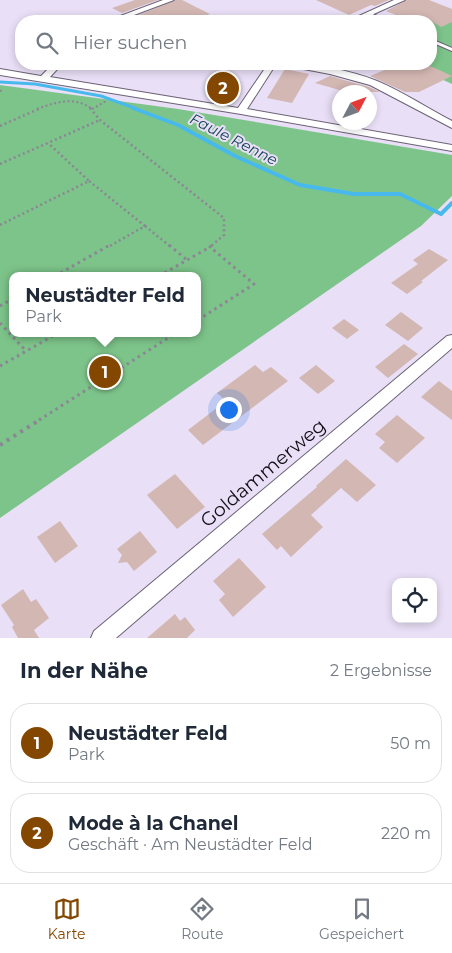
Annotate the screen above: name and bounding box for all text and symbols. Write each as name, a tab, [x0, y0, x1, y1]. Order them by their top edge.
search box	[15, 15, 437, 70]
icon: search	[33, 29, 61, 57]
text: Hier suchen	[73, 31, 187, 54]
pin: 2	[207, 69, 239, 107]
north arrow	[332, 85, 377, 130]
water label: Faule Renne	[187, 109, 281, 169]
popup	[9, 272, 201, 337]
text: Neustädter Feld	[25, 284, 185, 307]
text: Park	[25, 307, 62, 326]
pin: 1	[89, 353, 121, 391]
your location	[216, 397, 242, 423]
street label: Goldammerweg	[196, 414, 330, 532]
map controls	[392, 578, 437, 623]
button: locate	[392, 578, 437, 623]
text: In der Nähe	[20, 658, 148, 683]
text: 2 Ergebnisse	[330, 661, 432, 680]
text: Neustädter Feld	[68, 722, 228, 745]
text: 1	[34, 734, 40, 753]
text: 50 m	[390, 734, 431, 753]
text: Park	[68, 745, 105, 764]
text: Mode à la Chanel	[68, 812, 239, 835]
text: 2	[32, 824, 42, 843]
text: 220 m	[381, 824, 431, 843]
text: Geschäft · Am Neustädter Feld	[68, 835, 313, 854]
tab: Karte	[48, 895, 86, 943]
tab: Route	[181, 895, 223, 943]
tab: Gespeichert	[319, 895, 404, 943]

